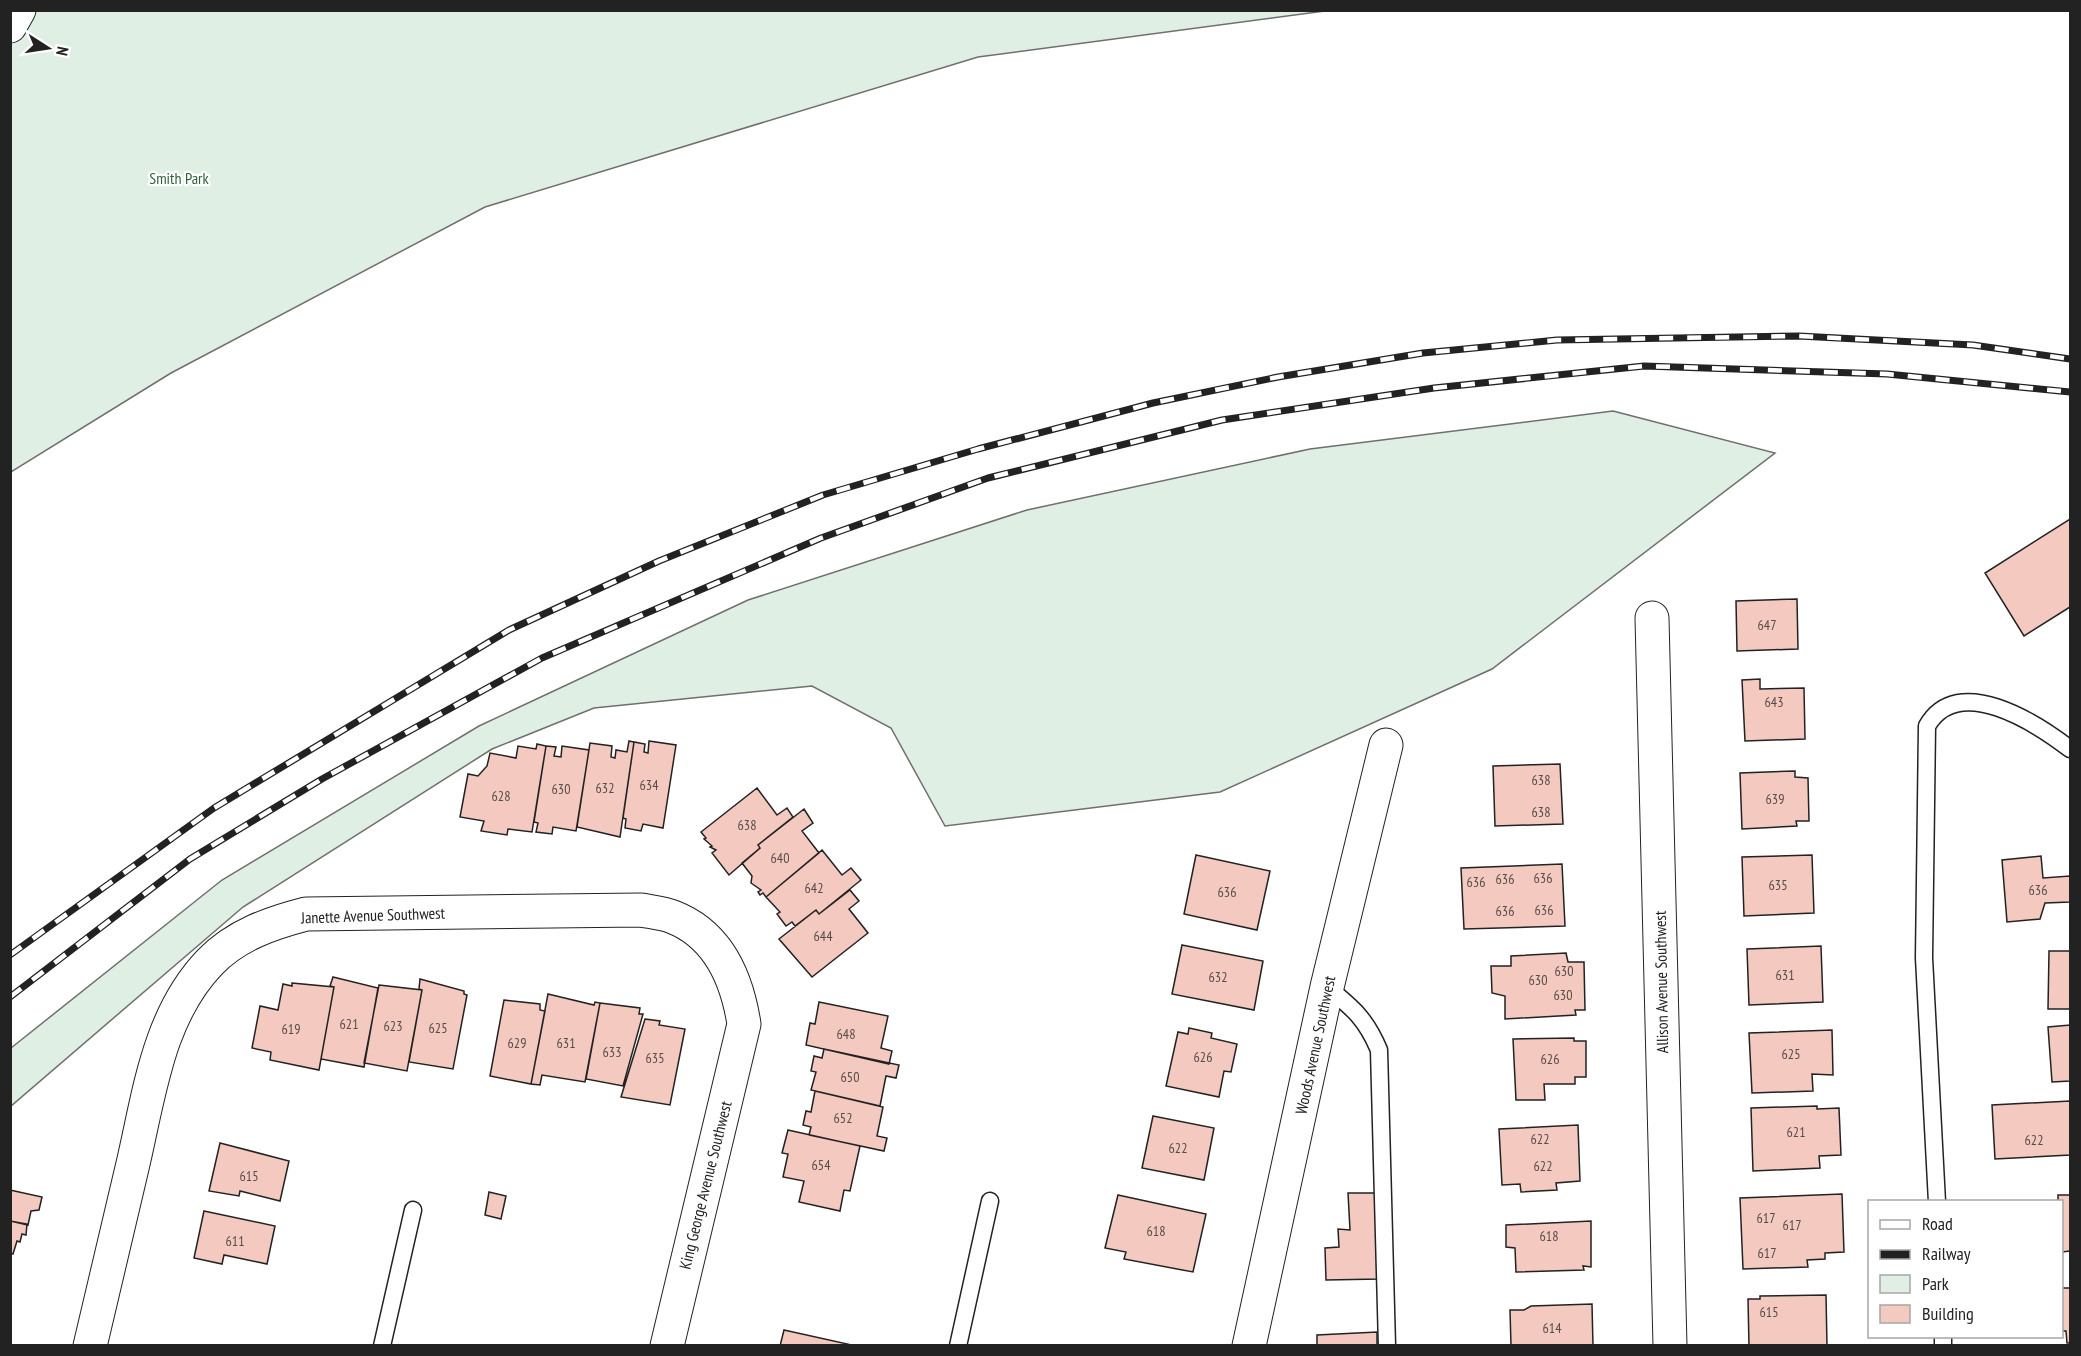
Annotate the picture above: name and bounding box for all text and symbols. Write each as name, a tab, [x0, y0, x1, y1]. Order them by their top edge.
north arrow	[18, 18, 78, 78]
text: N	[52, 45, 73, 57]
park label: Smith Park	[149, 168, 209, 188]
house number: 647	[1758, 616, 1776, 634]
house number: 643	[1765, 693, 1783, 711]
house number: 638	[1532, 771, 1550, 789]
house number: 634	[640, 776, 659, 794]
house number: 632	[596, 779, 614, 797]
house number: 630	[552, 780, 570, 798]
house number: 628	[492, 787, 510, 805]
house number: 639	[1766, 790, 1784, 808]
house number: 638	[1532, 803, 1550, 821]
house number: 638	[738, 816, 756, 834]
house number: 640	[771, 849, 789, 867]
house number: 636	[1534, 869, 1552, 887]
house number: 636	[1496, 870, 1514, 888]
house number: 636	[1467, 873, 1485, 891]
house number: 635	[1769, 876, 1787, 894]
house number: 642	[805, 879, 823, 897]
house number: 636	[2029, 881, 2047, 899]
house number: 636	[1218, 883, 1236, 901]
house number: 636	[1535, 901, 1553, 919]
street label: Janette Avenue Southwest	[300, 902, 446, 928]
house number: 636	[1496, 902, 1514, 920]
street label: Allison Avenue Southwest	[1650, 910, 1672, 1053]
house number: 644	[814, 927, 833, 945]
house number: 630	[1555, 962, 1573, 980]
house number: 631	[1776, 966, 1794, 984]
house number: 632	[1209, 968, 1227, 986]
house number: 630	[1529, 971, 1547, 989]
street label: Woods Avenue Southwest	[1291, 973, 1340, 1116]
house number: 630	[1554, 986, 1572, 1004]
house number: 621	[340, 1015, 358, 1033]
house number: 623	[384, 1017, 402, 1035]
house number: 625	[429, 1019, 447, 1037]
house number: 619	[282, 1020, 300, 1038]
house number: 648	[837, 1025, 855, 1043]
house number: 629	[508, 1034, 526, 1052]
house number: 631	[557, 1034, 575, 1052]
house number: 633	[603, 1043, 621, 1061]
house number: 625	[1782, 1045, 1800, 1063]
house number: 626	[1194, 1048, 1212, 1066]
house number: 635	[646, 1049, 664, 1067]
house number: 626	[1541, 1050, 1559, 1068]
house number: 650	[841, 1068, 859, 1086]
street label: King George Avenue Southwest	[674, 1098, 736, 1271]
house number: 652	[834, 1109, 852, 1127]
house number: 621	[1787, 1123, 1805, 1141]
house number: 622	[1531, 1130, 1549, 1148]
house number: 622	[2025, 1131, 2043, 1149]
house number: 622	[1169, 1139, 1187, 1157]
house number: 654	[812, 1156, 831, 1174]
house number: 622	[1534, 1157, 1552, 1175]
house number: 615	[240, 1167, 258, 1185]
legend	[1868, 1200, 2063, 1338]
house number: 617	[1757, 1209, 1775, 1227]
text: Road	[1922, 1212, 1953, 1235]
house number: 617	[1783, 1216, 1801, 1234]
house number: 618	[1147, 1222, 1165, 1240]
house number: 618	[1540, 1227, 1558, 1245]
house number: 611	[226, 1232, 244, 1250]
text: Railway	[1922, 1242, 1971, 1265]
house number: 617	[1758, 1244, 1776, 1262]
text: Park	[1922, 1272, 1949, 1295]
text: Building	[1922, 1302, 1974, 1325]
house number: 615	[1760, 1303, 1778, 1321]
house number: 614	[1543, 1319, 1562, 1337]

